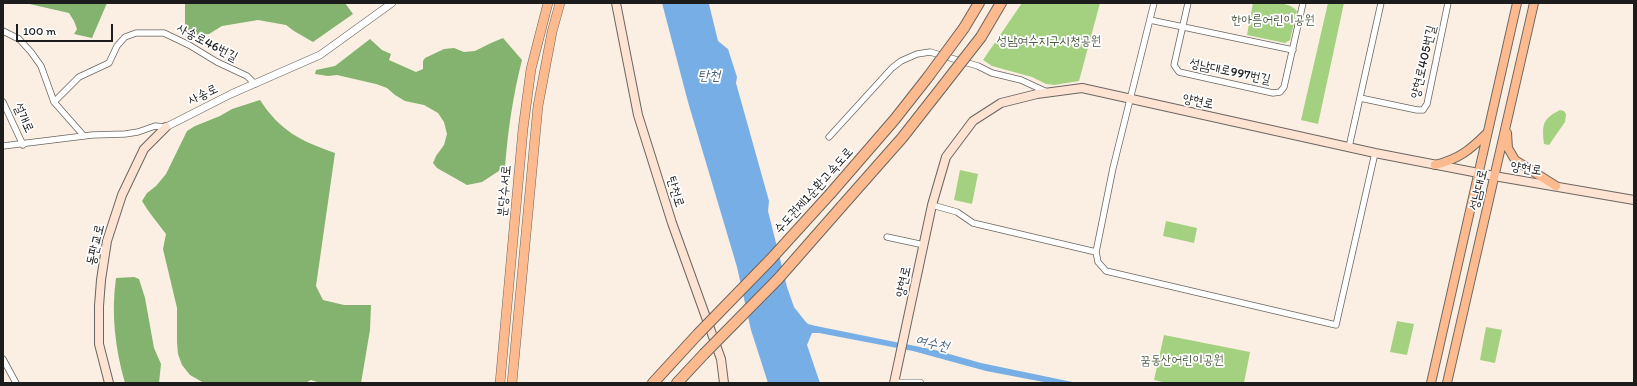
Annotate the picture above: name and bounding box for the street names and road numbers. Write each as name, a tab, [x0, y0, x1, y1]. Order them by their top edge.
street label: 사송로46번길	[174, 20, 240, 66]
street label: 양현로405번길	[1408, 24, 1440, 100]
street label: 성남대로997번길	[1188, 56, 1272, 88]
street label: 사송로	[185, 81, 221, 109]
street label: 양현로	[1181, 91, 1215, 113]
street label: 설개로	[9, 100, 37, 136]
street label: 수도권제1순환고속도로	[771, 145, 857, 237]
street label: 양현로	[1509, 159, 1543, 179]
street label: 분당수서로	[495, 164, 515, 218]
street label: 성남대로	[1467, 168, 1491, 212]
street label: 탄천로	[663, 175, 687, 209]
street label: 동판교로	[84, 223, 108, 267]
street label: 양현로	[893, 265, 915, 299]

